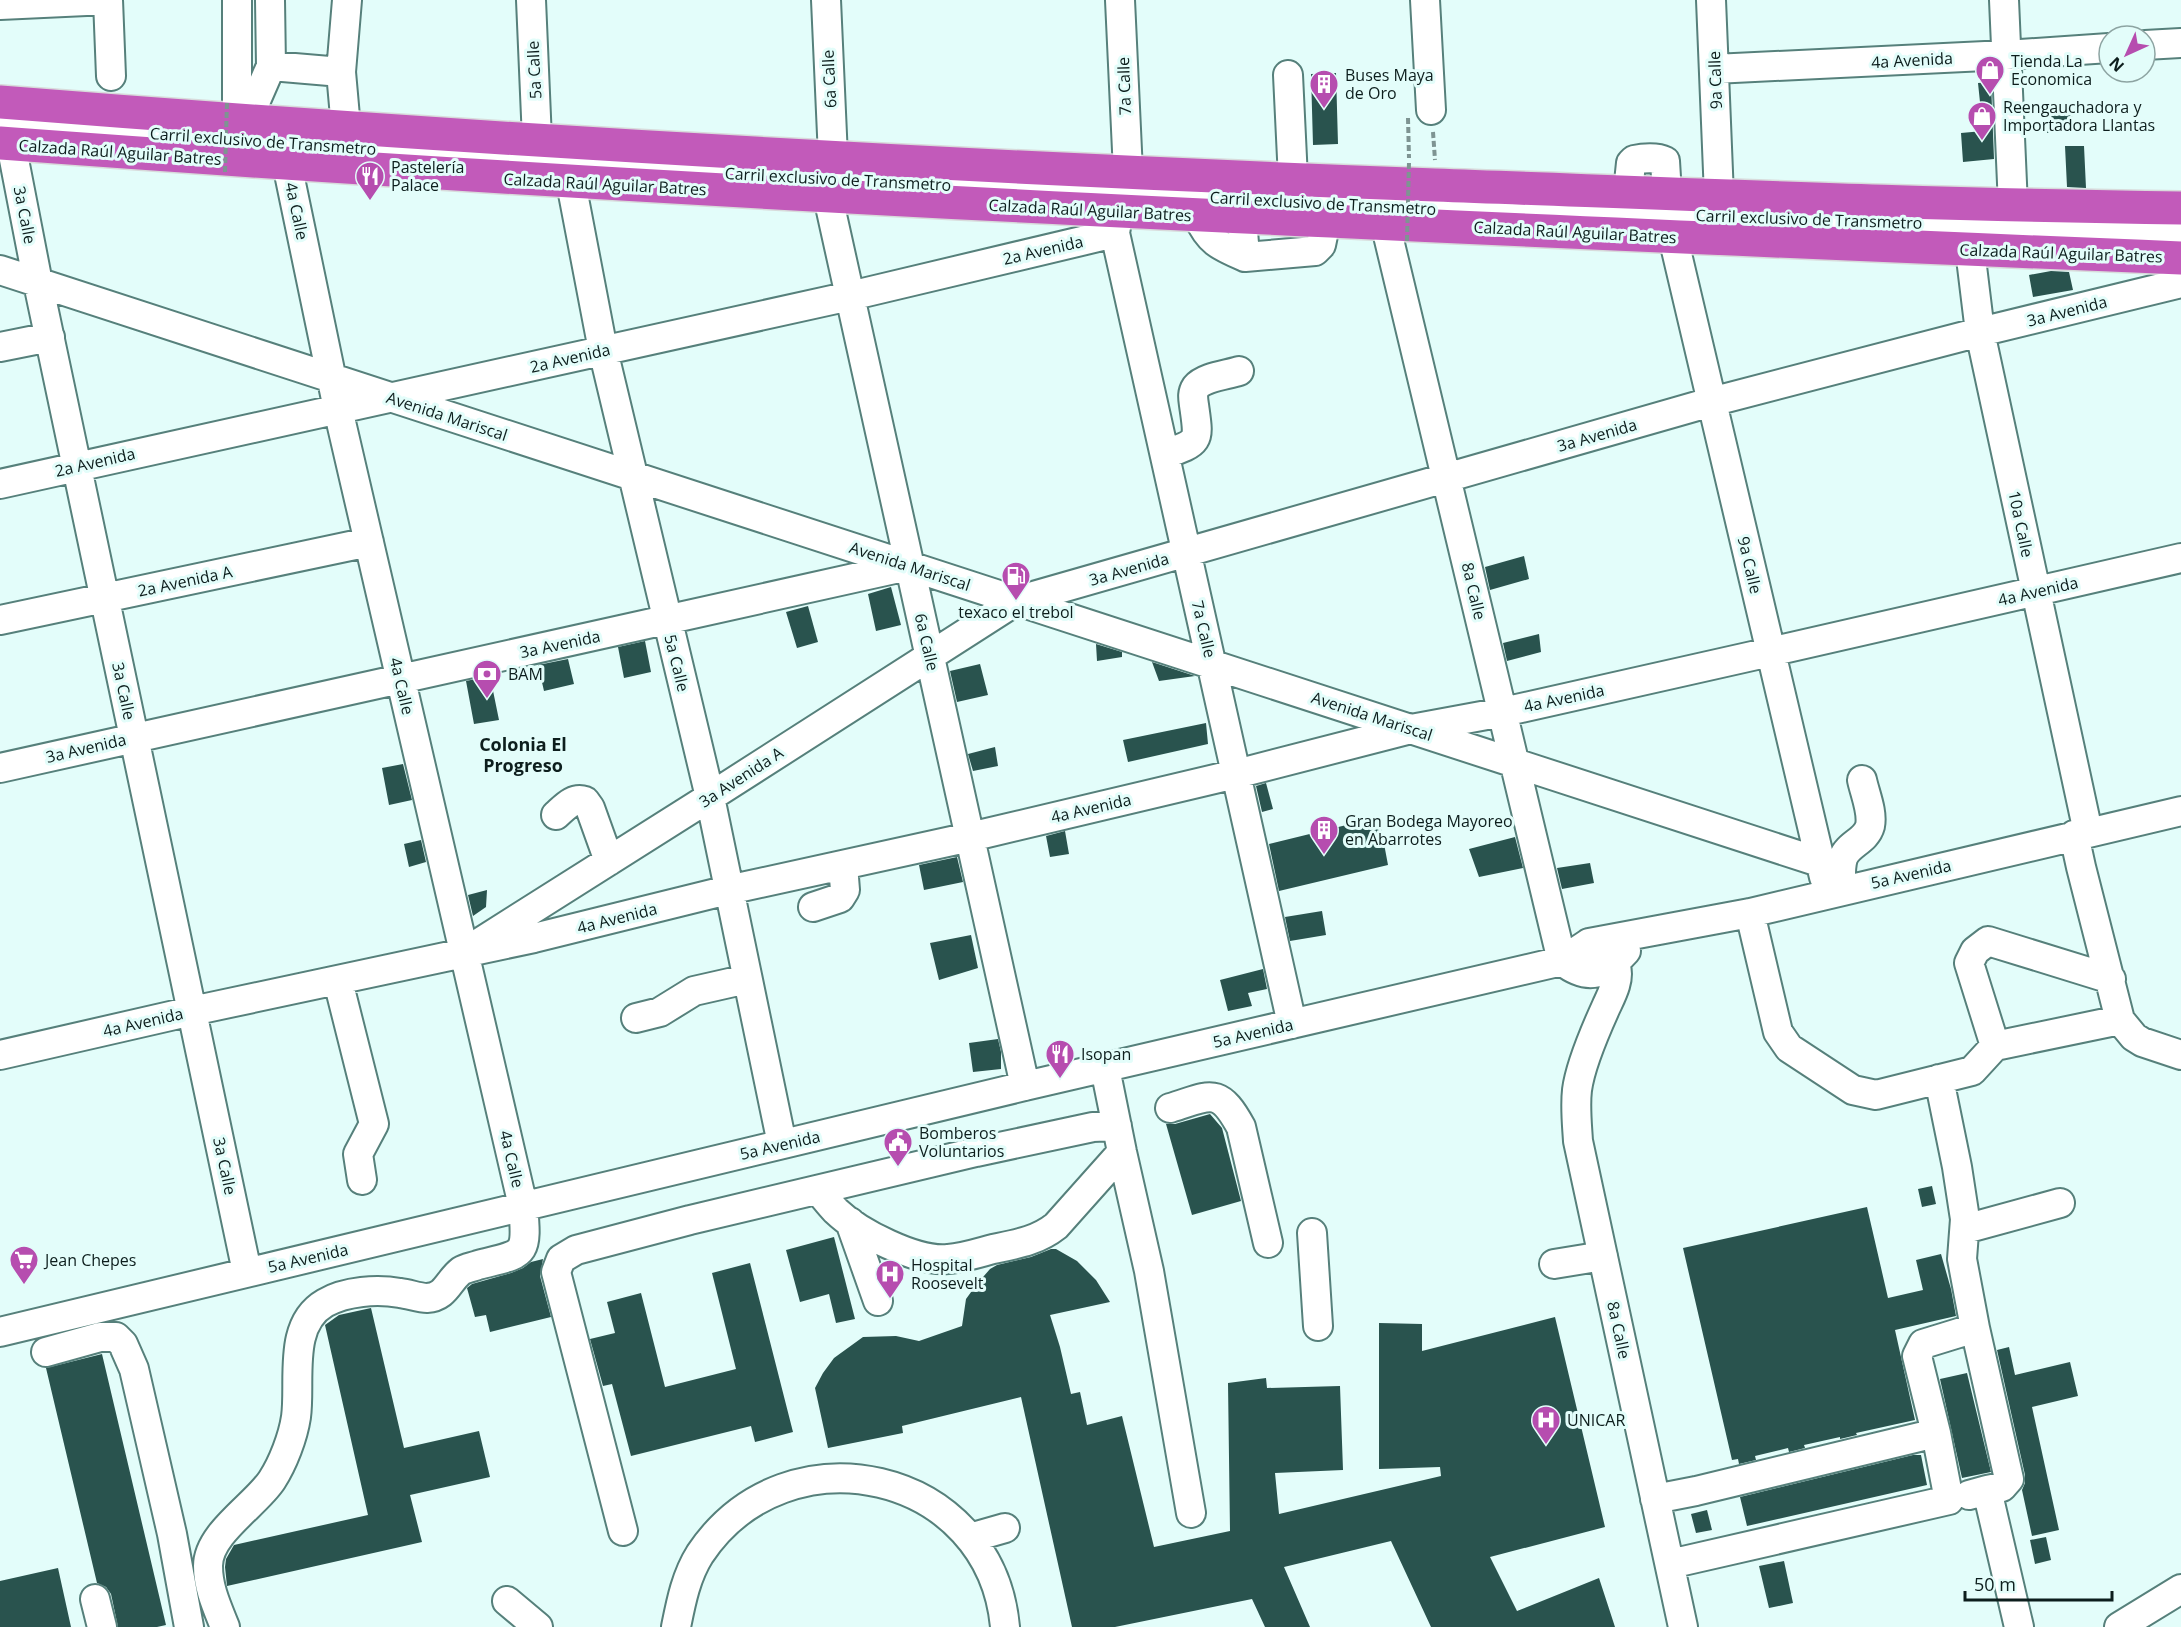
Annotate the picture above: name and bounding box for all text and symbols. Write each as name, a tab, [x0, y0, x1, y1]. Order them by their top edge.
north arrow	[2097, 24, 2157, 84]
street label: 5a Calle	[521, 40, 547, 100]
street label: 4a Avenida	[1871, 47, 1953, 73]
street label: 6a Calle	[816, 49, 842, 109]
place label: Tienda La Economica	[2011, 50, 2092, 90]
street label: 9a Calle	[1703, 51, 1727, 109]
text: N	[2104, 52, 2129, 77]
shop icon: Tienda La Economica	[1974, 54, 2006, 96]
street label: 7a Calle	[1112, 57, 1136, 115]
place label: Buses Maya de Oro	[1345, 64, 1434, 104]
building icon: Buses Maya de Oro	[1308, 68, 1340, 110]
place label: Reengauchadora y Importadora Llantas	[2003, 96, 2155, 136]
shop icon: Reengauchadora y Importadora Llantas	[1966, 100, 1998, 142]
street label: Carril exclusivo de Transmetro	[149, 122, 377, 160]
street label: Calzada Raúl Aguilar Batres	[18, 134, 222, 170]
place label: Pastelería Palace	[391, 156, 464, 196]
restaurant icon: Pastelería Palace	[354, 160, 386, 202]
street label: Carril exclusivo de Transmetro	[724, 162, 952, 196]
street label: Calzada Raúl Aguilar Batres	[503, 168, 707, 200]
street label: 4a Calle	[280, 180, 314, 242]
street label: 3a Calle	[9, 184, 41, 246]
street label: Carril exclusivo de Transmetro	[1209, 186, 1437, 220]
street label: Calzada Raúl Aguilar Batres	[988, 194, 1192, 226]
street label: Carril exclusivo de Transmetro	[1695, 204, 1923, 234]
street label: Calzada Raúl Aguilar Batres	[1473, 216, 1677, 248]
street label: 2a Avenida	[1001, 230, 1085, 270]
street label: Calzada Raúl Aguilar Batres	[1959, 238, 2163, 268]
street label: 3a Avenida	[2025, 290, 2109, 332]
street label: 2a Avenida	[528, 338, 612, 378]
street label: Avenida Mariscal	[384, 386, 510, 446]
street label: 3a Avenida	[1555, 413, 1639, 457]
street label: 2a Avenida	[53, 442, 137, 482]
street label: 10a Calle	[2003, 489, 2039, 559]
street label: 9a Calle	[1733, 534, 1767, 596]
street label: Avenida Mariscal	[847, 536, 973, 596]
street label: 3a Avenida	[1087, 547, 1171, 591]
street label: 2a Avenida A	[136, 560, 235, 602]
fuel station icon: texaco el trebol	[1000, 560, 1032, 602]
street label: 8a Calle	[1457, 560, 1491, 622]
street label: 4a Avenida	[1996, 571, 2080, 611]
street label: 7a Calle	[1187, 598, 1221, 660]
place label: texaco el trebol	[958, 601, 1074, 623]
street label: 6a Calle	[910, 611, 944, 673]
street label: 3a Avenida	[518, 625, 602, 663]
street label: 5a Calle	[659, 632, 695, 694]
street label: 4a Calle	[385, 655, 419, 717]
bank icon: BAM	[471, 658, 503, 700]
street label: 3a Calle	[107, 660, 141, 722]
place label: BAM	[508, 663, 543, 685]
street label: 4a Avenida	[1522, 679, 1606, 717]
street label: Avenida Mariscal	[1309, 686, 1435, 746]
street label: 3a Avenida	[44, 728, 128, 768]
district label: Colonia El Progreso	[479, 732, 567, 777]
street label: 3a Avenida A	[695, 741, 788, 812]
street label: 4a Avenida	[1049, 788, 1133, 828]
place label: Gran Bodega Mayoreo en Abarrotes	[1345, 810, 1513, 850]
building icon: Gran Bodega Mayoreo en Abarrotes	[1308, 814, 1340, 856]
street label: 5a Avenida	[1869, 854, 1953, 894]
street label: 4a Avenida	[575, 897, 659, 939]
street label: 4a Avenida	[101, 1002, 185, 1042]
street label: 5a Avenida	[1211, 1013, 1295, 1053]
restaurant icon: Isopan	[1044, 1038, 1076, 1080]
place label: Isopan	[1081, 1043, 1131, 1065]
place label: Bomberos Voluntarios	[919, 1122, 1004, 1162]
street label: 5a Avenida	[738, 1125, 822, 1165]
public building icon: Bomberos Voluntarios	[882, 1126, 914, 1168]
street label: 4a Calle	[495, 1128, 529, 1190]
street label: 3a Calle	[208, 1135, 242, 1197]
street label: 5a Avenida	[266, 1238, 350, 1278]
supermarket icon: Jean Chepes	[8, 1244, 40, 1286]
place label: Jean Chepes	[43, 1249, 136, 1271]
place label: Hospital Roosevelt	[911, 1254, 984, 1294]
hospital icon: Hospital Roosevelt	[874, 1258, 906, 1300]
street label: 8a Calle	[1602, 1299, 1636, 1361]
hospital icon: UNICAR	[1530, 1404, 1562, 1446]
place label: UNICAR	[1567, 1409, 1625, 1431]
scale bar	[1965, 1564, 2112, 1602]
text: 50 m	[1974, 1572, 2016, 1596]

